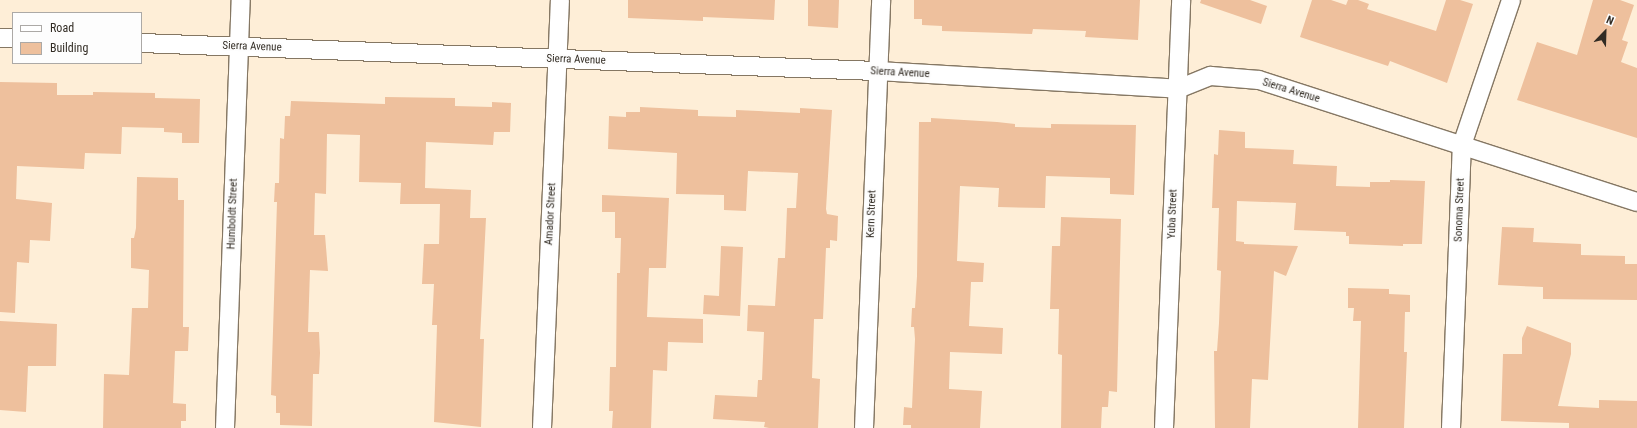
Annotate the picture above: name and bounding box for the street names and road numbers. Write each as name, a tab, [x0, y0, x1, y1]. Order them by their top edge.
street label: Sierra Avenue	[222, 39, 282, 55]
street label: Sierra Avenue	[546, 52, 606, 68]
street label: Sierra Avenue	[870, 65, 930, 81]
street label: Sierra Avenue	[1261, 76, 1321, 106]
street label: Humboldt Street	[225, 178, 241, 250]
street label: Sonoma Street	[1452, 178, 1468, 242]
street label: Amador Street	[543, 182, 559, 246]
street label: Yuba Street	[1166, 189, 1180, 239]
street label: Kern Street	[865, 190, 879, 238]

